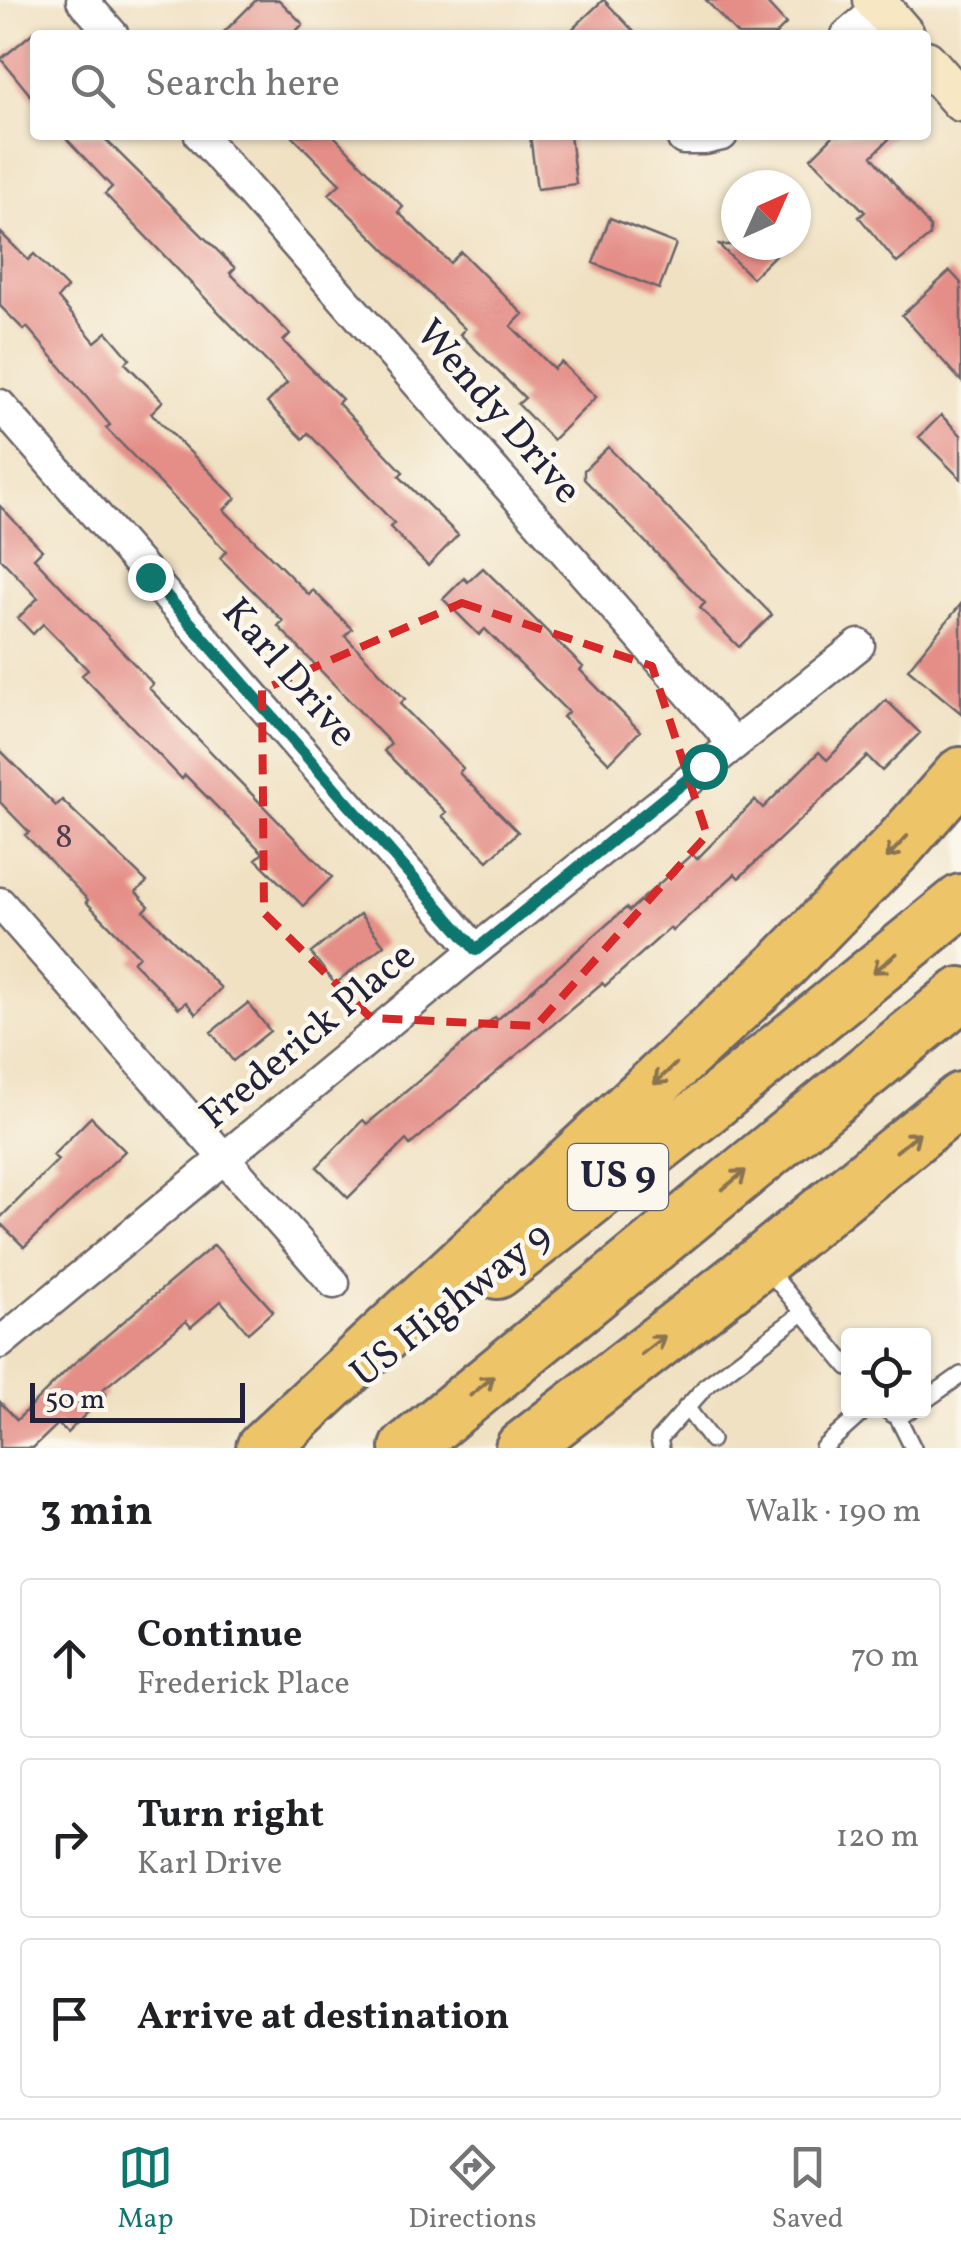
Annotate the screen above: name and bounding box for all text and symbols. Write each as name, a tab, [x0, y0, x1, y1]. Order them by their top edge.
search box	[30, 30, 931, 140]
icon: search	[65, 58, 120, 113]
text: Search here	[145, 59, 340, 112]
north arrow	[721, 170, 811, 260]
street label: Wendy Drive	[401, 308, 593, 518]
route end	[128, 555, 174, 601]
street label: Karl Drive	[207, 587, 369, 761]
route start	[682, 744, 728, 790]
house number: 8	[55, 814, 73, 862]
one-way arrow	[885, 834, 908, 859]
street label: Frederick Place	[189, 930, 429, 1144]
one-way arrow	[873, 952, 899, 974]
one-way arrow	[653, 1062, 677, 1086]
one-way arrow	[894, 1131, 920, 1153]
road number: US 9	[568, 1144, 668, 1210]
one-way arrow	[720, 1169, 746, 1191]
street label: US Highway 9	[340, 1210, 564, 1402]
map controls	[841, 1328, 931, 1418]
button: locate	[841, 1328, 931, 1418]
one-way arrow	[640, 1334, 666, 1356]
one-way arrow	[469, 1375, 495, 1397]
scale bar	[30, 1378, 245, 1422]
text: 50 m	[45, 1381, 105, 1420]
text: 3 min	[40, 1484, 153, 1543]
text: Walk · 190 m	[746, 1491, 921, 1535]
text: Continue	[137, 1610, 302, 1663]
icon: ahead	[42, 1631, 97, 1686]
text: 70 m	[851, 1636, 919, 1680]
text: Frederick Place	[137, 1663, 350, 1707]
text: Turn right	[137, 1790, 324, 1843]
icon: right	[42, 1811, 97, 1866]
text: 120 m	[836, 1816, 919, 1860]
text: Karl Drive	[137, 1843, 282, 1887]
icon: arrive	[42, 1991, 97, 2046]
text: Arrive at destination	[137, 1992, 510, 2045]
tab: Map	[117, 2140, 173, 2239]
tab: Directions	[408, 2140, 537, 2239]
tab: Saved	[771, 2140, 844, 2239]

